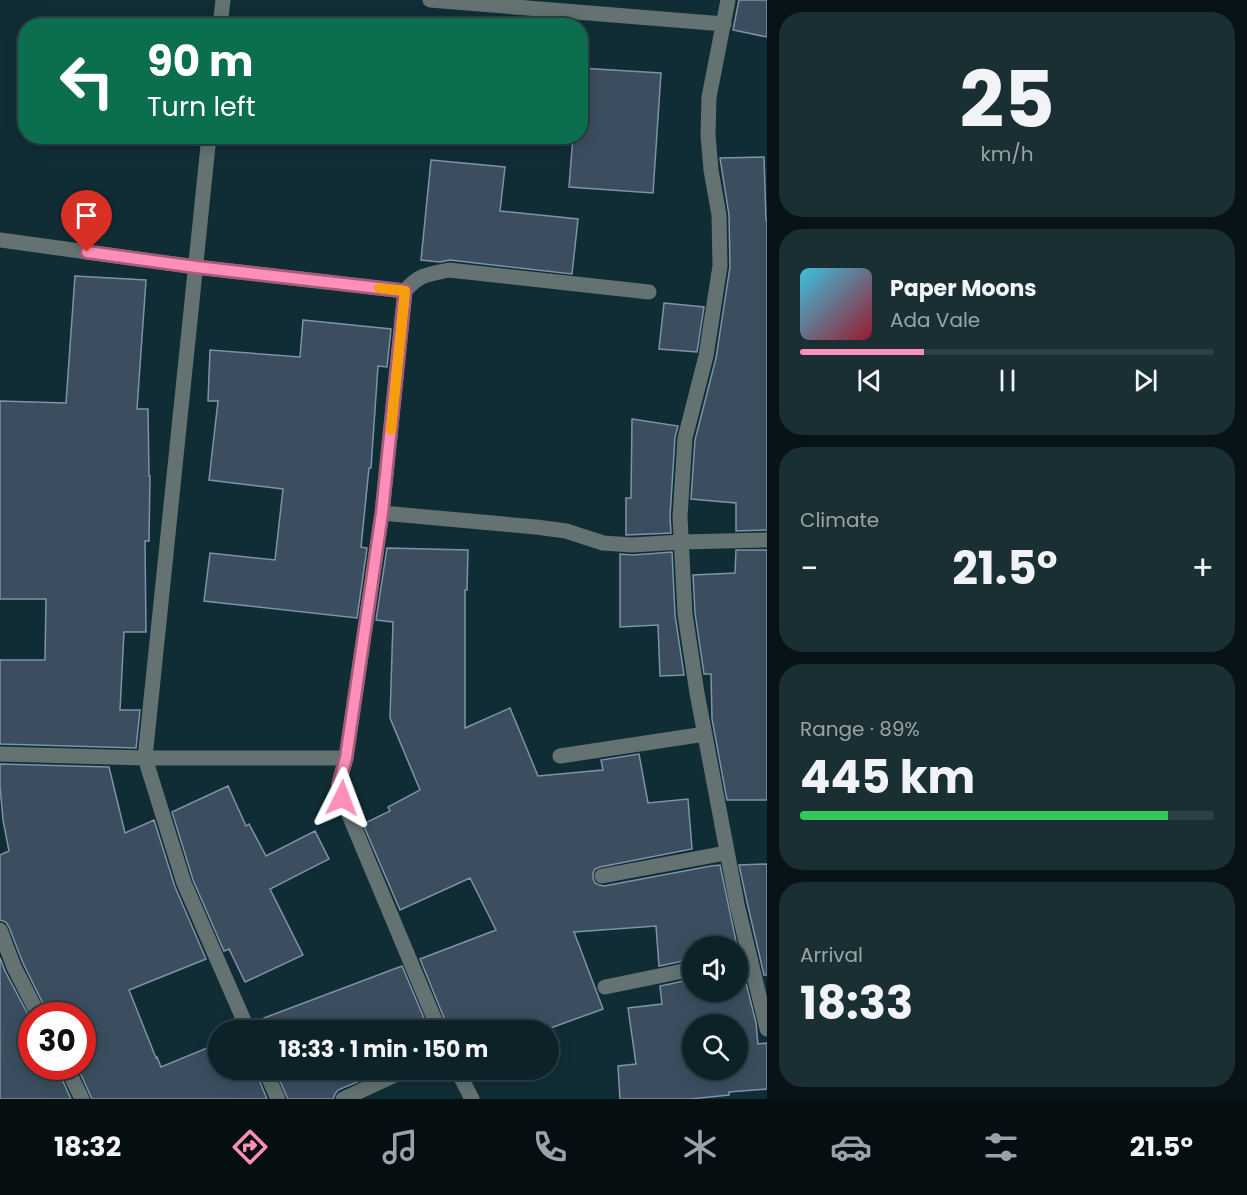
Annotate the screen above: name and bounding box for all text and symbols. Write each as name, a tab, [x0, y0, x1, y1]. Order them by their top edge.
text: 90 m	[147, 32, 254, 91]
icon: left	[48, 42, 126, 120]
text: 25	[959, 45, 1055, 154]
text: Turn left	[147, 88, 256, 125]
text: km/h	[980, 140, 1034, 168]
pin	[61, 190, 112, 252]
icon: arrive	[70, 199, 103, 232]
text: Paper Moons	[890, 273, 1037, 304]
text: Ada Vale	[890, 306, 980, 334]
icon: previous	[853, 364, 886, 397]
icon: pause	[991, 364, 1024, 397]
icon: next	[1129, 364, 1162, 397]
text: Climate	[800, 506, 879, 534]
text: 21.5°	[952, 537, 1058, 600]
text: −	[800, 545, 818, 592]
text: +	[1191, 545, 1214, 592]
text: Range · 89%	[800, 715, 920, 743]
text: 445 km	[800, 746, 975, 809]
position arrow	[310, 766, 374, 830]
map controls	[682, 936, 748, 1080]
button: sound	[682, 936, 748, 1002]
text: Arrival	[800, 941, 863, 969]
text: 18:33	[800, 972, 913, 1035]
speed limit sign: 30	[18, 1002, 96, 1080]
button: search	[682, 1014, 748, 1080]
text: 18:33 · 1 min · 150 m	[279, 1034, 488, 1065]
icon: directions	[229, 1126, 271, 1168]
icon: music	[379, 1126, 421, 1168]
icon: phone	[529, 1126, 571, 1168]
icon: climate	[679, 1126, 721, 1168]
icon: car	[830, 1126, 872, 1168]
icon: filters	[980, 1126, 1022, 1168]
text: 18:32	[54, 1128, 121, 1165]
text: 21.5°	[1130, 1128, 1193, 1165]

